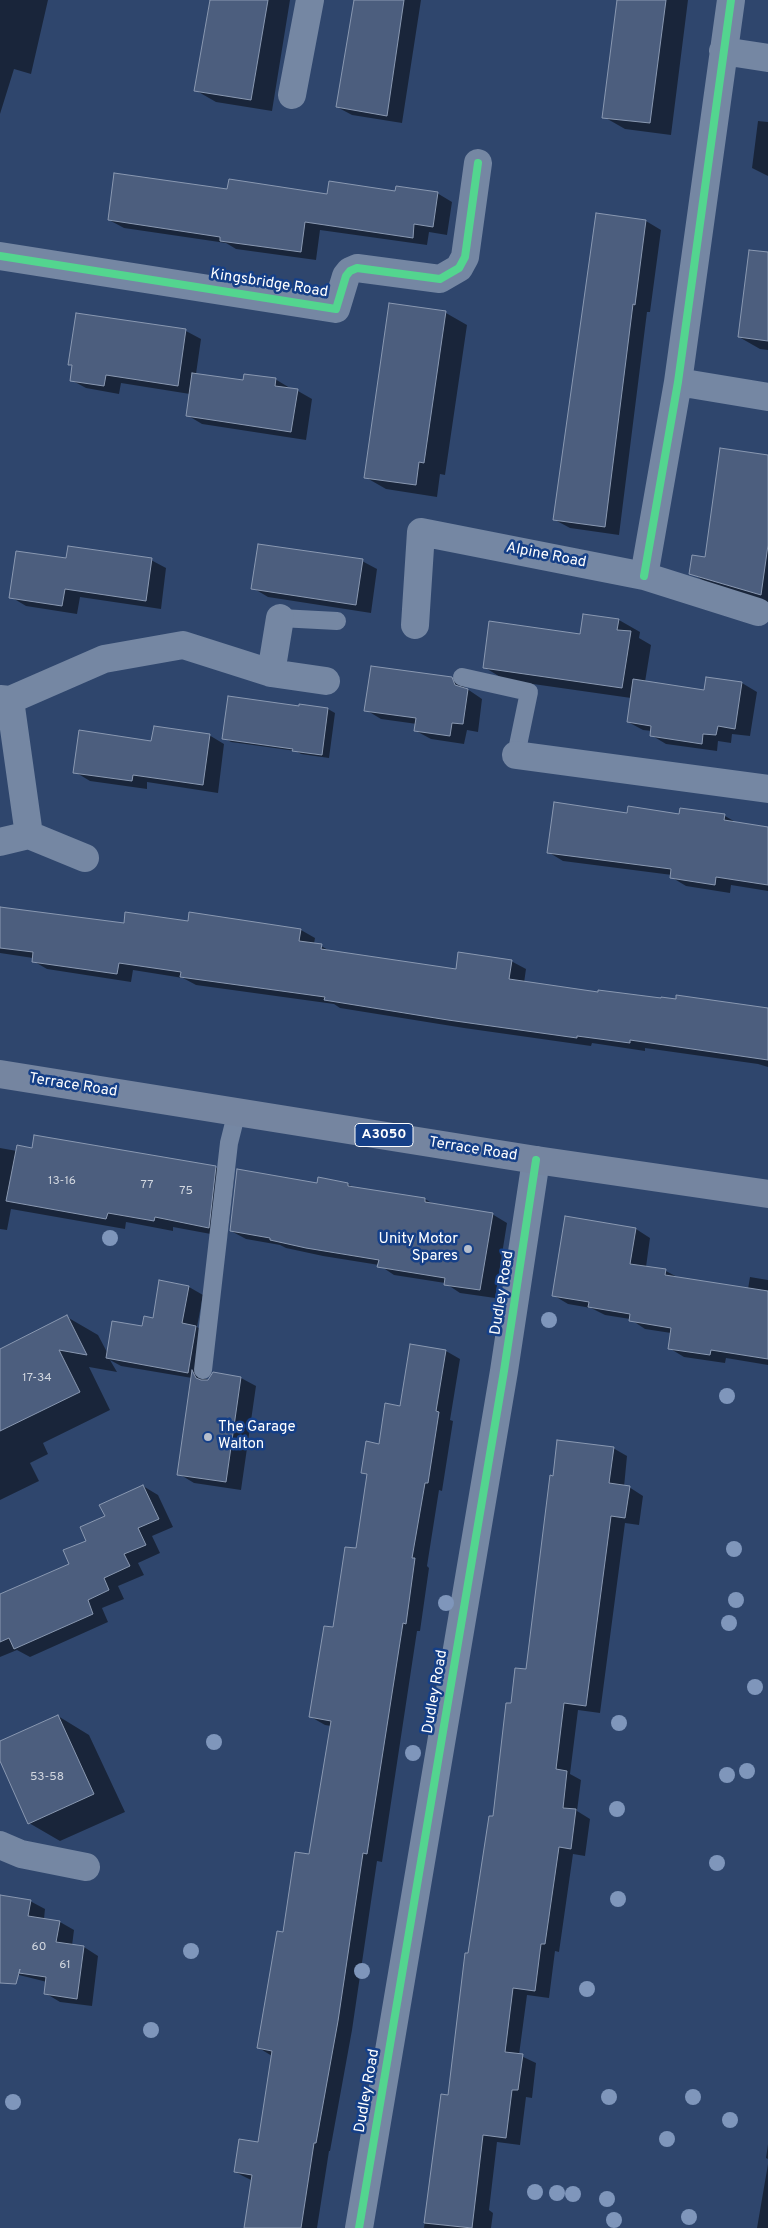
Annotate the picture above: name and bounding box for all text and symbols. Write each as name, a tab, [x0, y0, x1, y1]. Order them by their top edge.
street label: Kingsbridge Road	[209, 266, 329, 302]
street label: Alpine Road	[504, 539, 588, 573]
street label: Terrace Road	[28, 1070, 118, 1102]
road number: A3050	[355, 1124, 413, 1146]
street label: Terrace Road	[428, 1134, 518, 1166]
house number: 13-16	[48, 1175, 76, 1189]
house number: 77	[141, 1179, 153, 1193]
house number: 75	[179, 1185, 193, 1199]
place label: Unity Motor Spares	[379, 1231, 458, 1266]
marker: Unity Motor Spares	[462, 1243, 474, 1255]
street label: Dudley Road	[487, 1250, 519, 1336]
house number: 17-34	[22, 1372, 52, 1386]
place label: The Garage Walton	[218, 1419, 296, 1454]
marker: The Garage Walton	[202, 1431, 214, 1443]
street label: Dudley Road	[420, 1649, 452, 1735]
house number: 53-58	[30, 1771, 64, 1785]
house number: 60	[32, 1941, 46, 1955]
house number: 61	[59, 1959, 71, 1973]
street label: Dudley Road	[352, 2048, 384, 2134]

